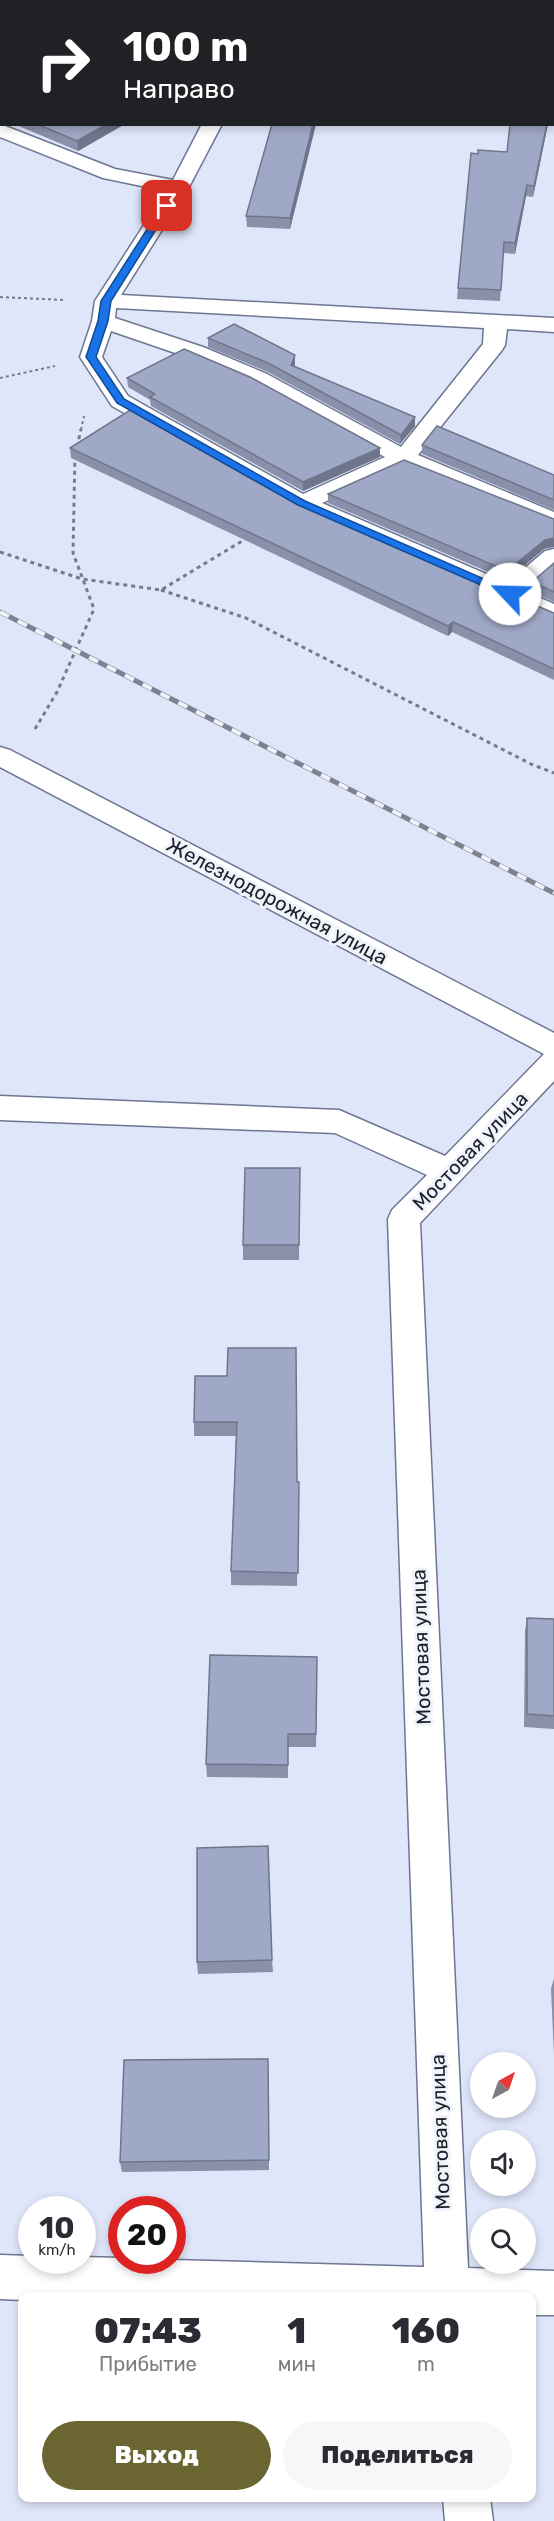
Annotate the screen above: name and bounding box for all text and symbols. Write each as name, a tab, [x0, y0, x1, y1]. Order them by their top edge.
text: 100 m	[123, 22, 248, 72]
icon: right	[24, 24, 102, 102]
text: Направо	[123, 73, 235, 105]
pin	[141, 180, 192, 231]
icon: arrive	[150, 189, 183, 222]
position arrow	[478, 562, 542, 626]
street label: Железнодорожная улица	[162, 832, 392, 970]
street label: Мостовая улица	[407, 1087, 533, 1215]
street label: Мостовая улица	[406, 1569, 436, 1725]
north arrow	[470, 2052, 536, 2118]
map controls	[470, 2052, 536, 2274]
street label: Мостовая улица	[425, 2054, 455, 2210]
button: sound	[470, 2130, 536, 2196]
speed limit sign: 20	[108, 2196, 186, 2274]
button: search	[470, 2208, 536, 2274]
text: 10	[39, 2210, 75, 2246]
text: km/h	[38, 2241, 76, 2259]
text: 07:43	[94, 2309, 202, 2352]
text: 1	[287, 2309, 306, 2352]
text: 160	[392, 2309, 460, 2352]
text: Прибытие	[99, 2352, 197, 2376]
text: мин	[278, 2352, 316, 2376]
text: m	[417, 2352, 435, 2376]
button: Выход	[42, 2421, 271, 2490]
button: Поделиться	[283, 2421, 512, 2490]

